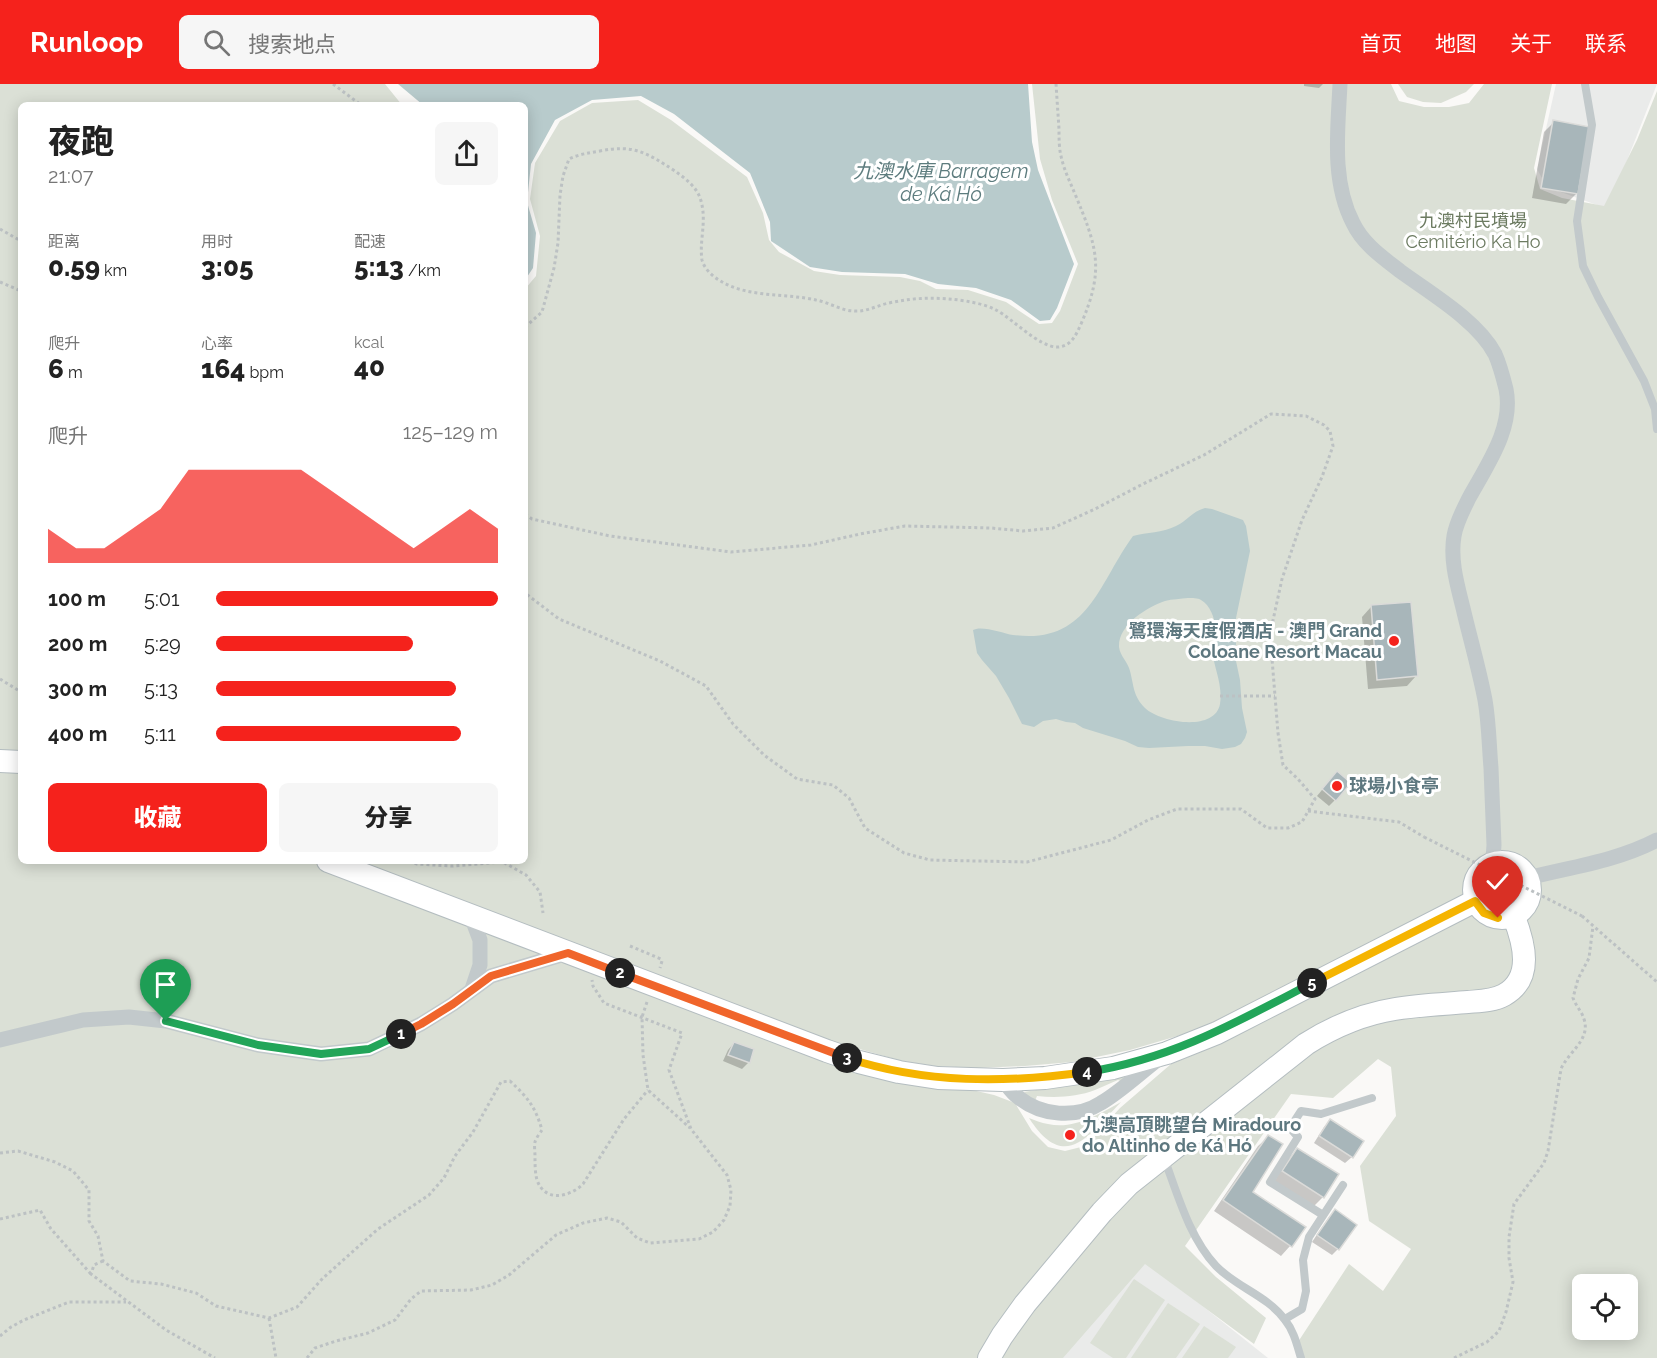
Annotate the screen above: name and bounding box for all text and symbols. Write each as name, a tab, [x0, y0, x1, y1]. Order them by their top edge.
search box	[179, 15, 599, 69]
text: Runloop	[30, 26, 143, 59]
icon: search	[200, 26, 233, 59]
text: 搜索地点	[248, 31, 336, 57]
text: 首页	[1360, 31, 1402, 56]
text: 地图	[1435, 31, 1477, 56]
text: 关于	[1510, 31, 1552, 56]
text: 联系	[1585, 31, 1627, 56]
text: 夜跑	[48, 122, 114, 161]
button: share	[435, 122, 498, 185]
water label: 九澳水庫 Barragem de Ká Hó	[853, 159, 1029, 206]
text: 21:07	[48, 164, 94, 188]
park label: 九澳村民墳場 Cemitério Ka Ho	[1405, 210, 1541, 252]
text: 距离	[48, 232, 80, 251]
text: 用时	[201, 232, 233, 251]
text: 配速	[354, 232, 386, 251]
text: 0.59	[48, 252, 100, 282]
text: 3:05	[201, 252, 253, 282]
text: 5:13	[354, 252, 404, 282]
text: km	[100, 261, 127, 280]
text: /km	[404, 261, 441, 280]
text: kcal	[354, 333, 384, 352]
text: 爬升	[48, 334, 80, 353]
text: 心率	[201, 334, 233, 353]
text: 40	[354, 352, 385, 382]
text: 6	[48, 354, 64, 384]
text: 164	[201, 354, 245, 384]
text: m	[64, 363, 83, 382]
text: bpm	[245, 363, 284, 382]
text: 125–129 m	[403, 420, 498, 444]
text: 爬升	[48, 424, 88, 448]
text: 100 m	[48, 587, 106, 611]
text: 5:01	[144, 587, 179, 611]
place label: 鷺環海天度假酒店 - 澳門 Grand Coloane Resort Macau	[1129, 620, 1382, 662]
text: 200 m	[48, 632, 107, 656]
text: 5:29	[144, 632, 181, 656]
marker: 鷺環海天度假酒店 - 澳門 Grand Coloane Resort Macau	[1387, 634, 1401, 648]
text: 300 m	[48, 677, 107, 701]
text: 5:13	[144, 677, 178, 701]
text: 400 m	[48, 722, 107, 746]
text: 5:11	[144, 722, 176, 746]
place label: 球場小食亭	[1349, 775, 1439, 796]
marker: 球場小食亭	[1330, 779, 1344, 793]
button: 收藏	[48, 783, 267, 852]
button: 分享	[279, 783, 498, 852]
pin	[1472, 856, 1523, 918]
icon: check	[1481, 865, 1514, 898]
pin: 2	[605, 958, 635, 988]
pin	[140, 959, 191, 1021]
text: 2	[615, 963, 625, 982]
icon: arrive	[149, 968, 182, 1001]
pin: 5	[1297, 968, 1327, 998]
text: 5	[1308, 973, 1316, 992]
pin: 1	[386, 1019, 416, 1049]
text: 1	[397, 1024, 405, 1043]
pin: 3	[832, 1043, 862, 1073]
text: 3	[843, 1048, 851, 1067]
pin: 4	[1072, 1057, 1102, 1087]
text: 4	[1082, 1062, 1092, 1081]
place label: 九澳高頂眺望台 Miradouro do Altinho de Ká Hó	[1082, 1114, 1301, 1156]
marker: 九澳高頂眺望台 Miradouro do Altinho de Ká Hó	[1063, 1128, 1077, 1142]
map controls	[1572, 1274, 1638, 1340]
button: locate	[1572, 1274, 1638, 1340]

